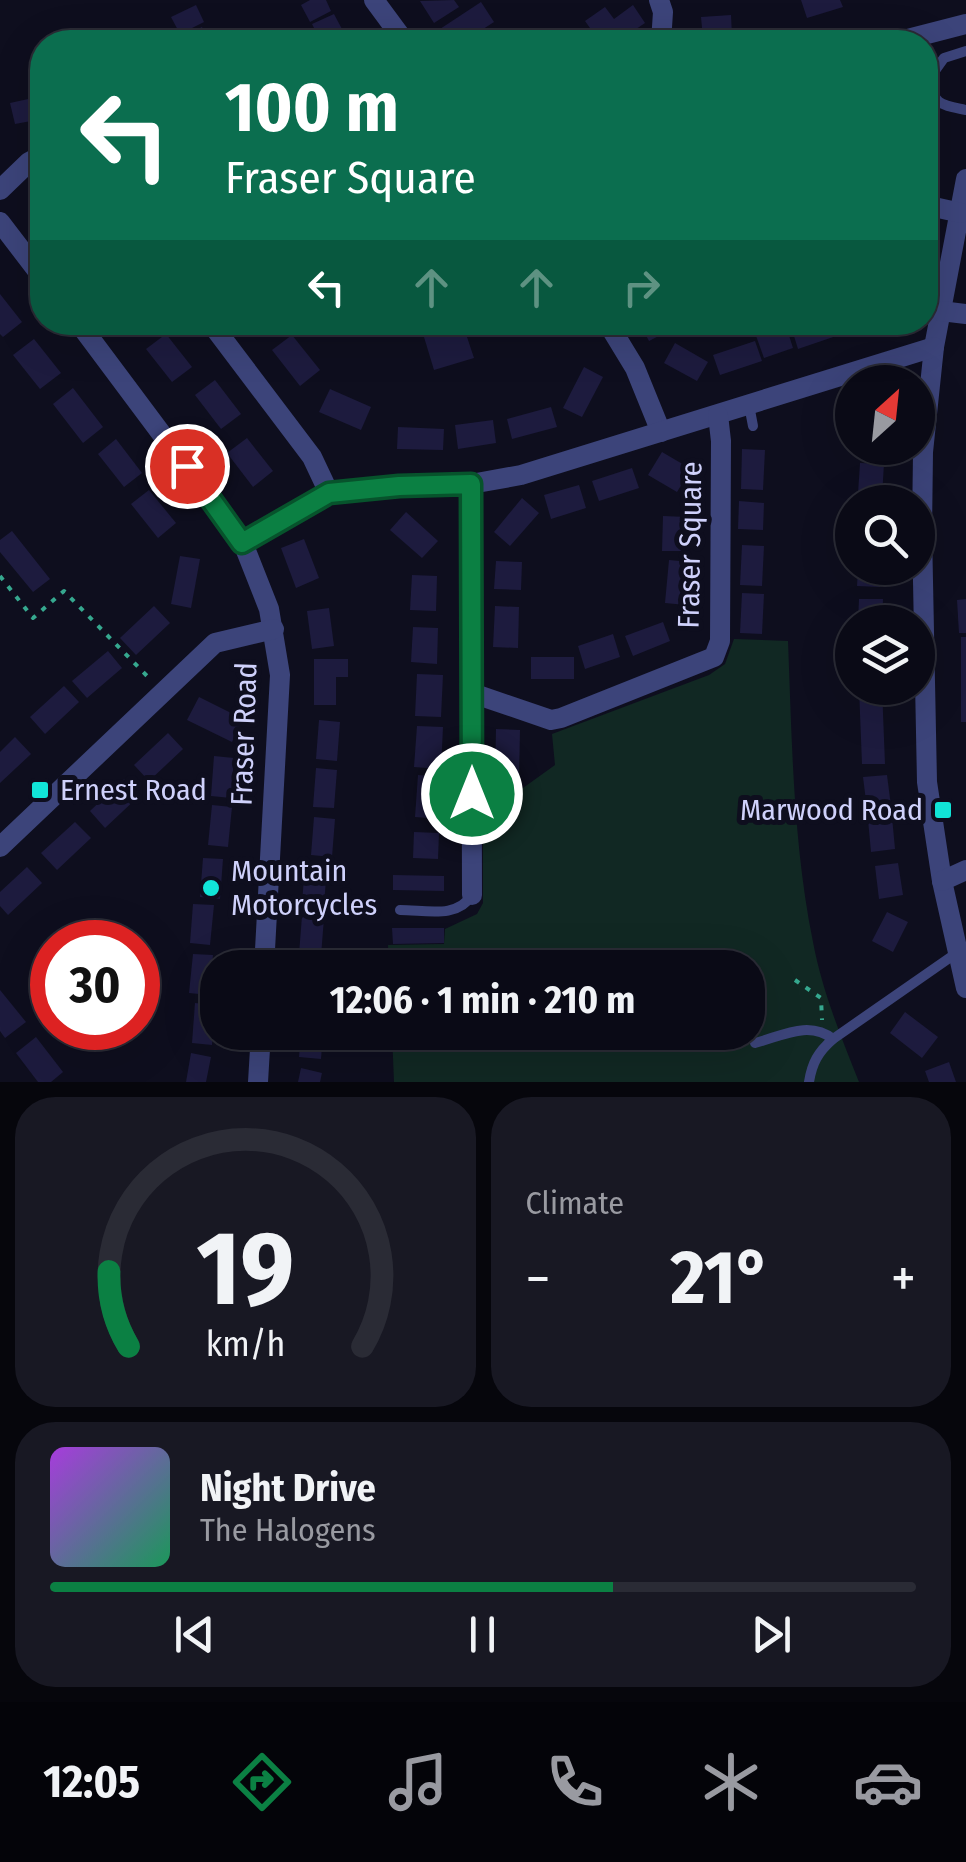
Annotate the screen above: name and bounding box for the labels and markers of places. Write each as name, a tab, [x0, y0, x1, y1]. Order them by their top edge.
pin	[145, 424, 230, 509]
place label: Ernest Road	[60, 772, 207, 808]
marker: Ernest Road	[29, 779, 51, 801]
place label: Marwood Road	[740, 792, 923, 828]
marker: Marwood Road	[932, 799, 954, 821]
place label: Mountain Motorcycles	[231, 853, 377, 923]
marker: Mountain Motorcycles	[200, 877, 222, 899]

